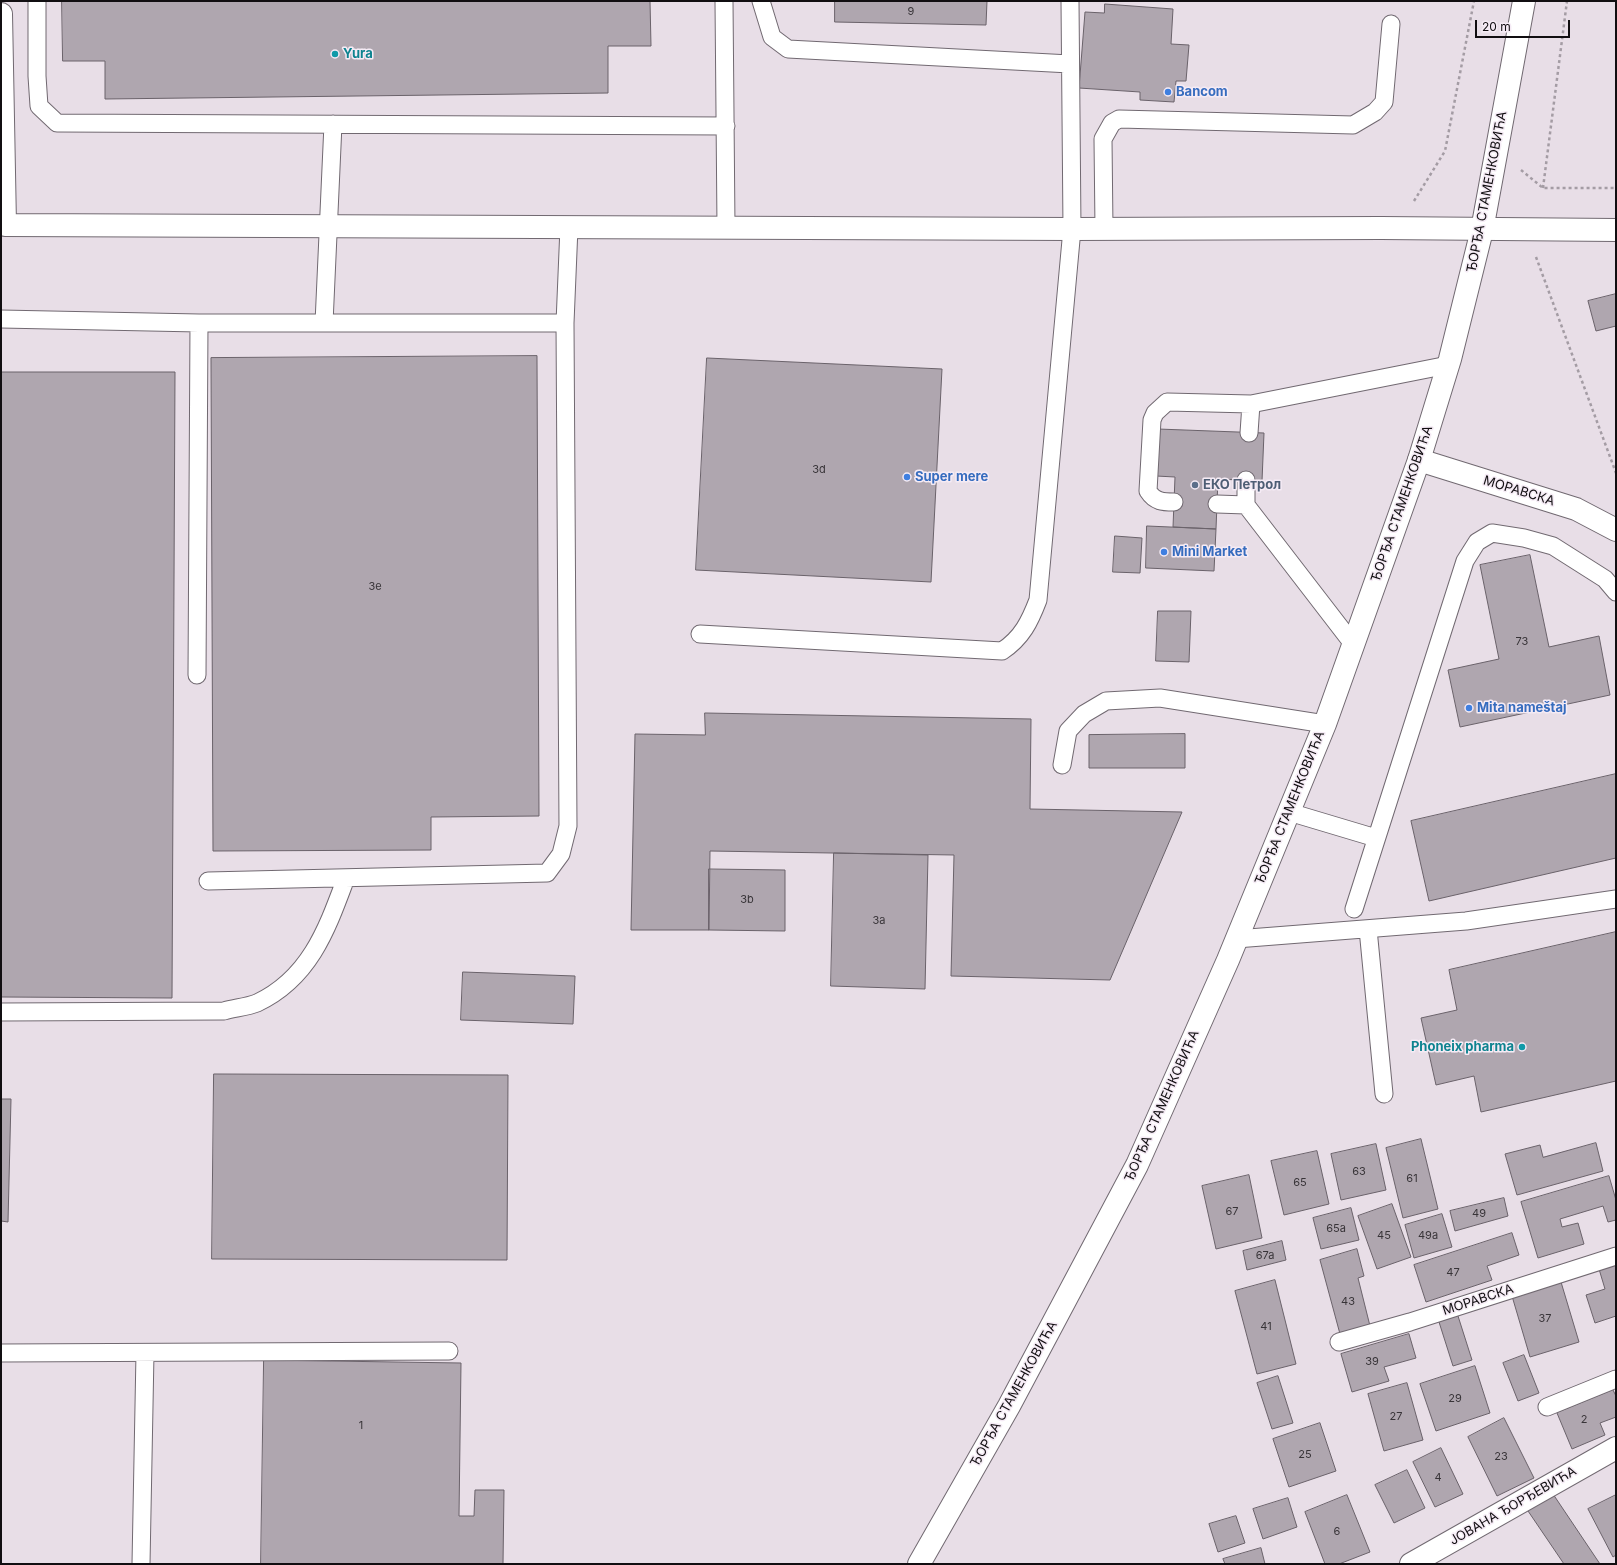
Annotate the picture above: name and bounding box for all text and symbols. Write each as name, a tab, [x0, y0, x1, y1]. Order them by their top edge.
house number: 9	[908, 5, 914, 19]
scale bar	[1477, 12, 1572, 38]
text: 20 m	[1482, 19, 1511, 34]
place label: Yura	[343, 46, 373, 62]
marker: Yura	[330, 49, 340, 59]
place label: Bancom	[1176, 84, 1228, 100]
marker: Bancom	[1163, 87, 1173, 97]
street label: ЂОРЂА СТАМЕНКОВИЋА	[1464, 110, 1510, 274]
street label: ЂОРЂА СТАМЕНКОВИЋА	[1368, 424, 1436, 584]
house number: 3d	[812, 463, 826, 477]
place label: Super mere	[915, 469, 988, 485]
marker: Super mere	[902, 472, 912, 482]
street label: МОРАВСКА	[1481, 473, 1557, 509]
place label: ЕКО Петрол	[1203, 477, 1281, 493]
marker: ЕКО Петрол	[1190, 480, 1200, 490]
place label: Mini Market	[1172, 544, 1247, 560]
marker: Mini Market	[1159, 547, 1169, 557]
house number: 3e	[368, 580, 382, 594]
house number: 73	[1516, 635, 1528, 649]
place label: Mita nameštaj	[1477, 700, 1567, 716]
marker: Mita nameštaj	[1464, 703, 1474, 713]
street label: ЂОРЂА СТАМЕНКОВИЋА	[1252, 729, 1328, 887]
house number: 3b	[740, 893, 754, 907]
house number: 3a	[873, 914, 885, 928]
street label: ЂОРЂА СТАМЕНКОВИЋА	[1121, 1028, 1203, 1184]
place label: Phoneix pharma	[1411, 1039, 1514, 1055]
marker: Phoneix pharma	[1517, 1042, 1527, 1052]
house number: 63	[1352, 1165, 1366, 1179]
house number: 61	[1406, 1172, 1418, 1186]
house number: 65	[1293, 1176, 1307, 1190]
house number: 67	[1225, 1205, 1239, 1219]
house number: 49	[1472, 1207, 1486, 1221]
house number: 65a	[1326, 1222, 1346, 1236]
house number: 45	[1377, 1229, 1391, 1243]
house number: 49a	[1418, 1229, 1438, 1243]
house number: 67a	[1256, 1249, 1274, 1263]
house number: 47	[1446, 1266, 1460, 1280]
street label: МОРАВСКА	[1441, 1281, 1515, 1319]
house number: 43	[1341, 1295, 1355, 1309]
house number: 37	[1538, 1312, 1552, 1326]
street label: ЂОРЂА СТАМЕНКОВИЋА	[967, 1318, 1061, 1470]
house number: 41	[1260, 1320, 1272, 1334]
house number: 39	[1365, 1355, 1379, 1369]
house number: 29	[1448, 1392, 1462, 1406]
house number: 27	[1390, 1410, 1402, 1424]
house number: 2	[1581, 1413, 1587, 1427]
house number: 1	[359, 1419, 363, 1433]
house number: 25	[1298, 1448, 1312, 1462]
house number: 23	[1494, 1450, 1508, 1464]
street label: ЈОВАНА ЂОРЂЕВИЋА	[1447, 1463, 1579, 1549]
house number: 4	[1434, 1471, 1442, 1485]
house number: 6	[1334, 1525, 1340, 1539]

